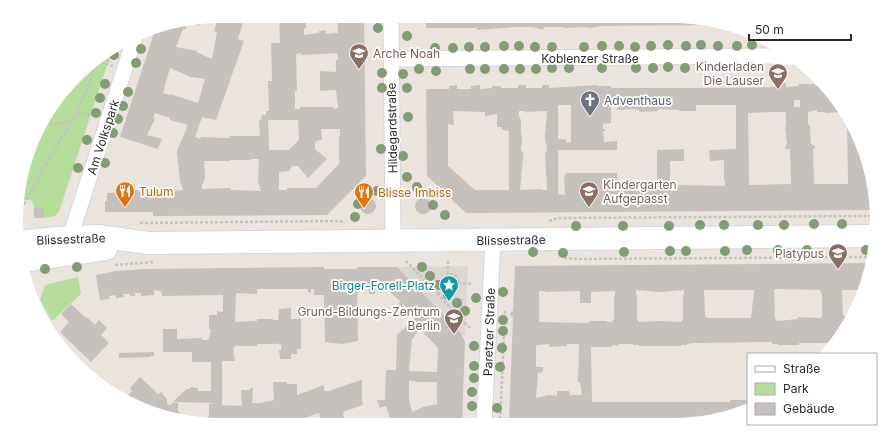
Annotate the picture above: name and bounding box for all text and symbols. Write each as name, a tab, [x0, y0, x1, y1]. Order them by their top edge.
scale bar	[749, 16, 851, 42]
text: 50 m	[755, 22, 784, 37]
school or university icon: Arche Noah	[348, 42, 370, 70]
place label: Arche Noah	[373, 46, 440, 61]
street label: Koblenzer Straße	[541, 51, 639, 66]
place label: Kinderladen Die Lauser	[696, 59, 764, 88]
school or university icon: Kinderladen Die Lauser	[767, 62, 789, 90]
street label: Hildegardstraße	[384, 83, 400, 173]
church icon: Adventhaus	[579, 89, 601, 117]
place label: Adventhaus	[604, 93, 671, 108]
street label: Am Volkspark	[84, 97, 122, 177]
place label: Kindergarten Aufgepasst	[603, 177, 677, 206]
restaurant icon: Tulum	[114, 180, 136, 208]
school or university icon: Kindergarten Aufgepasst	[578, 180, 600, 208]
restaurant icon: Blisse Imbiss	[353, 181, 375, 209]
place label: Tulum	[139, 184, 173, 199]
place label: Blisse Imbiss	[378, 185, 451, 200]
street label: Blissestraße	[36, 230, 106, 248]
street label: Blissestraße	[476, 232, 546, 248]
school or university icon: Platypus	[827, 242, 849, 270]
place label: Platypus	[775, 246, 824, 261]
place icon: Birger-Forell-Platz	[438, 274, 460, 302]
place label: Birger-Forell-Platz	[332, 278, 435, 293]
street label: Paretzer Straße	[480, 288, 498, 376]
place label: Grund-Bildungs-Zentrum Berlin	[297, 304, 440, 333]
school or university icon: Grund-Bildungs-Zentrum Berlin	[443, 307, 465, 335]
legend	[747, 353, 877, 425]
text: Straße	[783, 361, 820, 376]
text: Park	[783, 381, 809, 396]
text: Gebäude	[783, 401, 835, 416]

